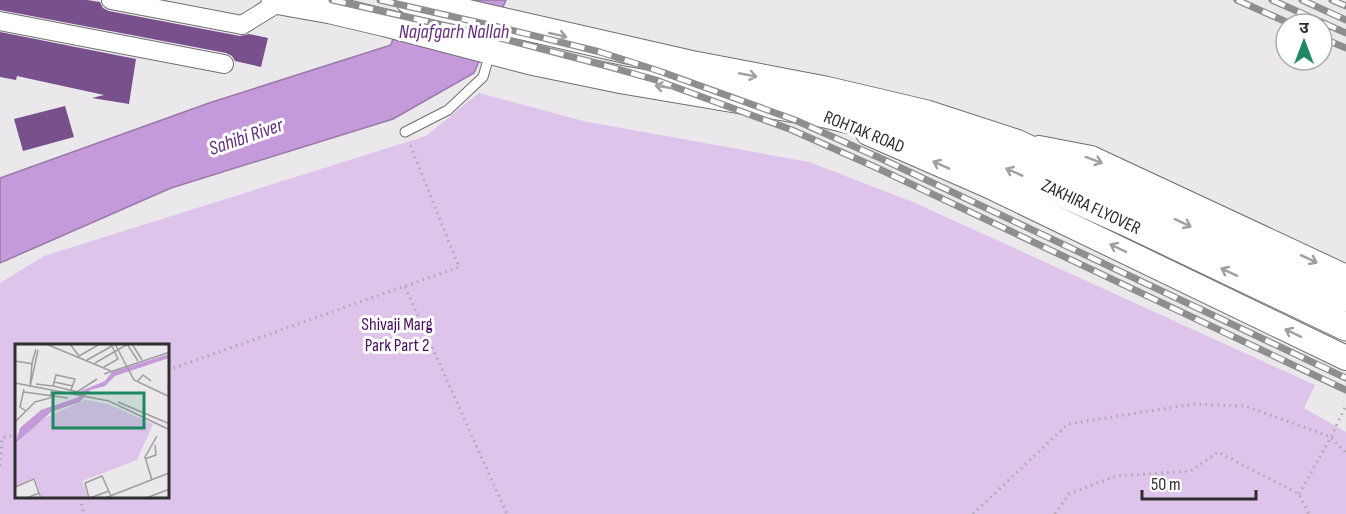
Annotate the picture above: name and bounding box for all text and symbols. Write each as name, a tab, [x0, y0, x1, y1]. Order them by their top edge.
north arrow	[1274, 12, 1334, 72]
text: उ	[1299, 19, 1309, 38]
water label: Najafgarh Nallah	[399, 20, 509, 44]
one-way arrow	[548, 29, 567, 41]
one-way arrow	[738, 70, 758, 81]
one-way arrow	[654, 81, 674, 92]
street label: ROHTAK ROAD	[821, 106, 907, 158]
water label: Sahibi River	[206, 113, 288, 161]
one-way arrow	[1084, 155, 1103, 166]
one-way arrow	[933, 159, 951, 170]
one-way arrow	[1006, 166, 1024, 177]
street label: ZAKHIRA FLYOVER	[1038, 175, 1144, 239]
one-way arrow	[1173, 217, 1191, 229]
one-way arrow	[1109, 242, 1127, 254]
one-way arrow	[1299, 254, 1317, 266]
one-way arrow	[1221, 265, 1239, 277]
park label: Shivaji Marg Park Part 2	[361, 314, 433, 356]
one-way arrow	[1285, 326, 1303, 338]
inset map	[15, 344, 170, 499]
scale bar	[1142, 463, 1256, 501]
text: 50 m	[1151, 474, 1181, 495]

